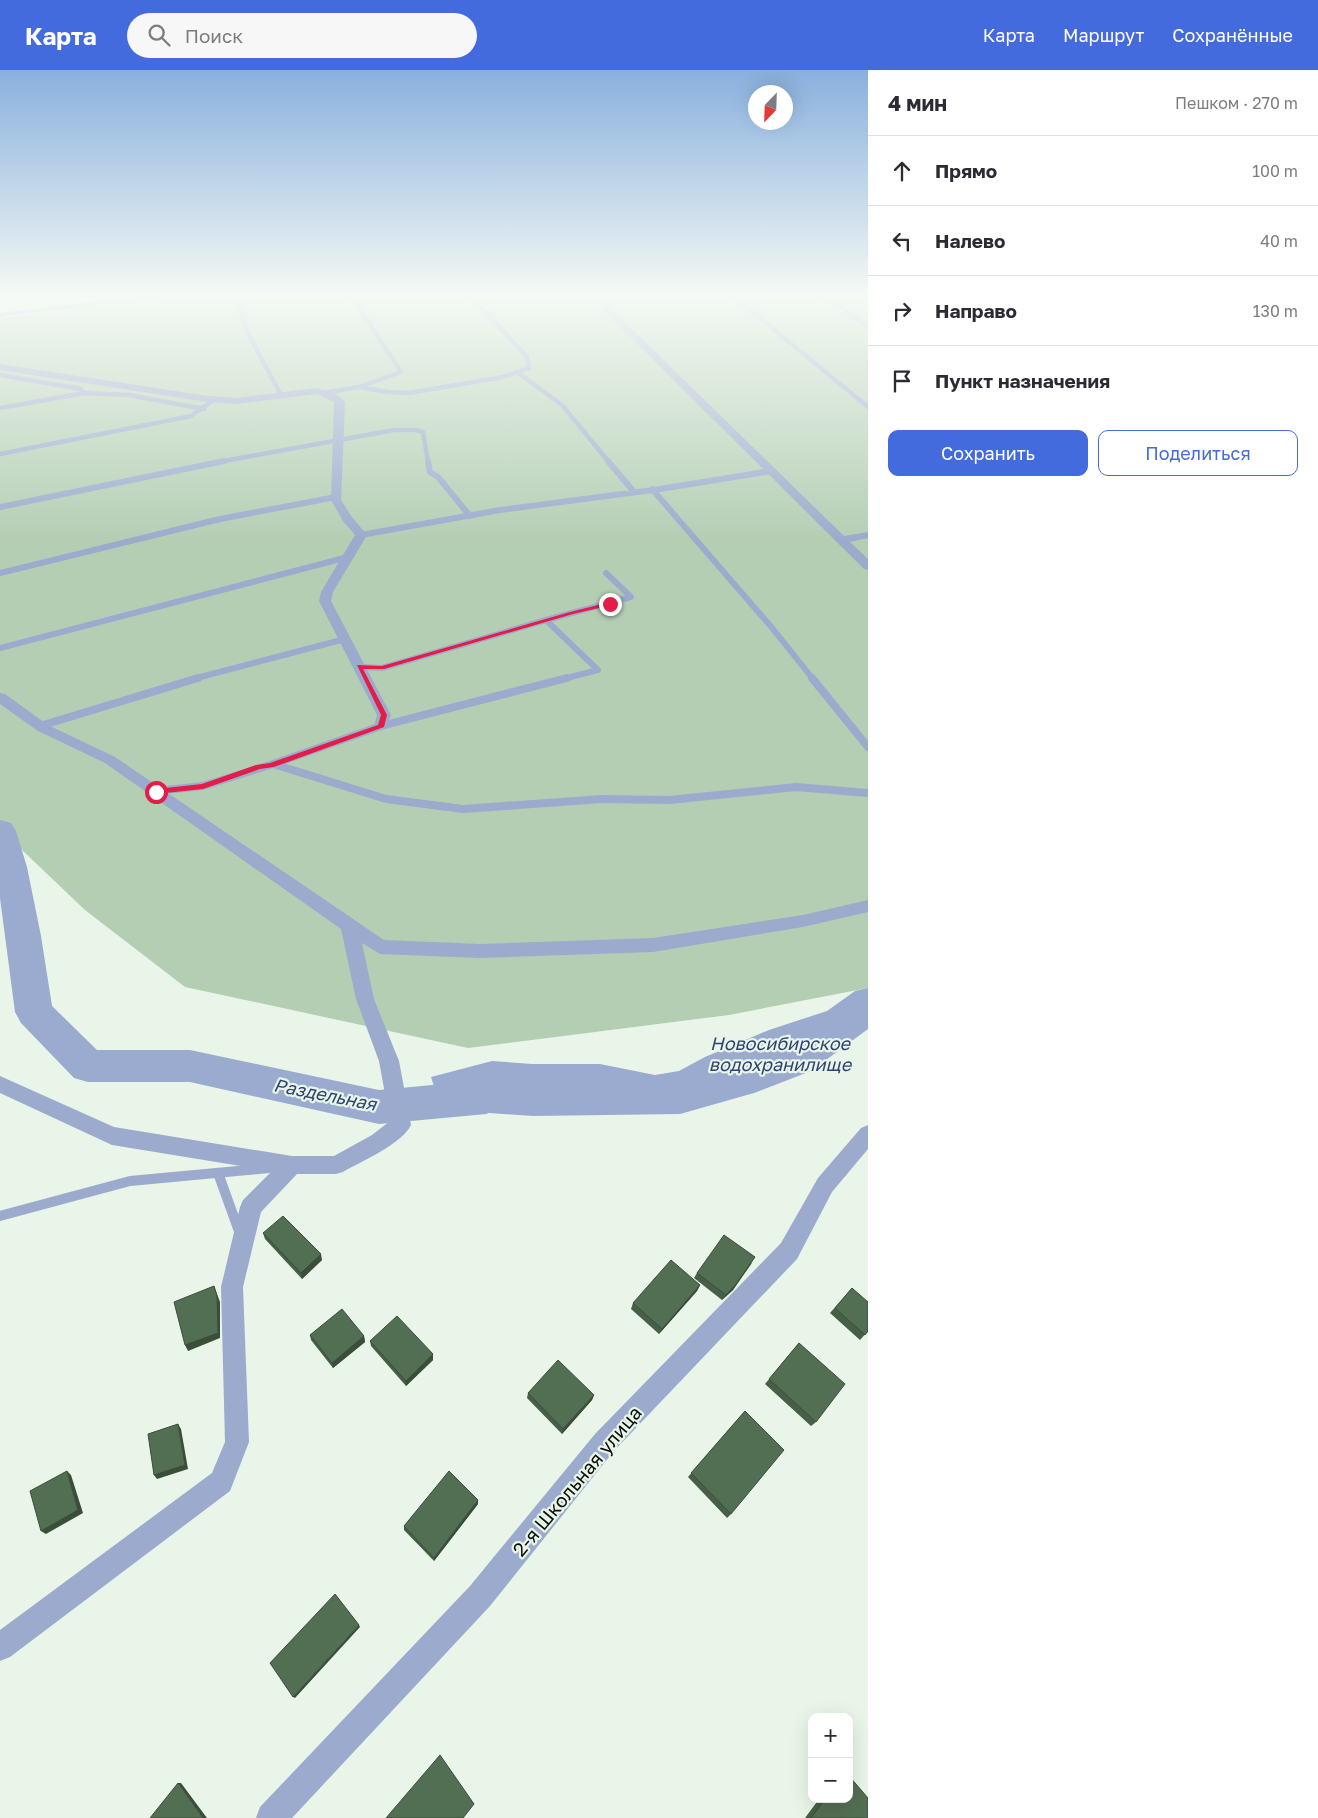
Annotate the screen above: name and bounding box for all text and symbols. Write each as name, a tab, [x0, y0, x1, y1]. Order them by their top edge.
search box	[127, 13, 477, 58]
text: Карта	[25, 21, 97, 50]
icon: search	[145, 21, 173, 49]
text: Поиск	[185, 24, 243, 47]
text: Карта	[983, 24, 1035, 46]
text: Маршрут	[1063, 24, 1144, 46]
text: Сохранённые	[1172, 24, 1293, 46]
north arrow	[748, 85, 793, 130]
text: 4 мин	[888, 90, 947, 116]
text: Пешком · 270 m	[1175, 93, 1298, 113]
icon: ahead	[888, 157, 916, 185]
text: Прямо	[935, 159, 997, 182]
text: 100 m	[1252, 161, 1298, 181]
icon: left	[888, 227, 916, 255]
text: Налево	[935, 229, 1005, 252]
text: 40 m	[1260, 231, 1298, 251]
icon: right	[888, 297, 916, 325]
text: Направо	[935, 299, 1017, 322]
text: 130 m	[1253, 301, 1298, 321]
icon: arrive	[888, 367, 916, 395]
text: Пункт назначения	[935, 369, 1110, 392]
button: Сохранить	[888, 430, 1088, 476]
button: Поделиться	[1098, 430, 1298, 476]
route end	[599, 593, 622, 616]
route start	[145, 781, 168, 804]
water label: Новосибирское водохранилище	[709, 1032, 853, 1075]
water label: Раздельная	[272, 1073, 380, 1115]
street label: 2-я Школьная улица	[507, 1401, 646, 1560]
map controls	[808, 1713, 853, 1803]
button: +	[808, 1713, 853, 1758]
button: −	[808, 1758, 853, 1803]

